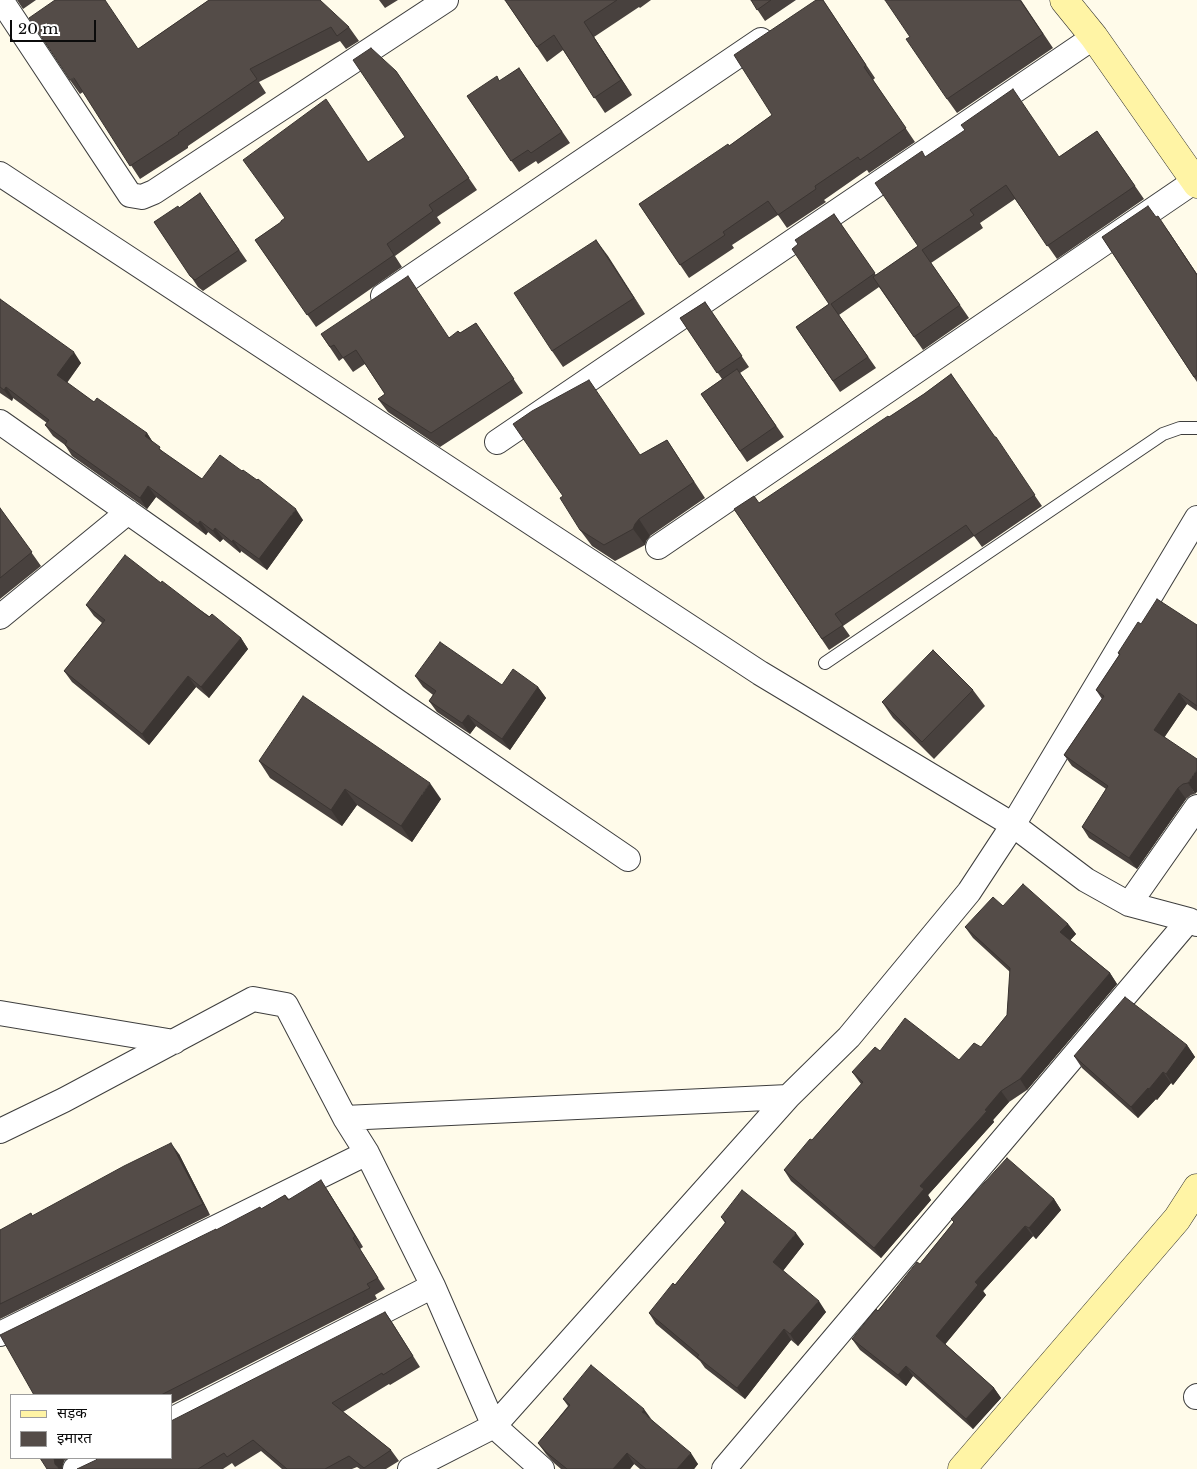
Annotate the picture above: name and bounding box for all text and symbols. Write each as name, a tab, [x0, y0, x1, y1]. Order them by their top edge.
scale bar	[12, 10, 99, 42]
text: 20 m	[18, 19, 58, 38]
legend	[10, 1394, 172, 1459]
text: सड़क	[57, 1403, 87, 1422]
text: इमारत	[57, 1428, 92, 1447]

